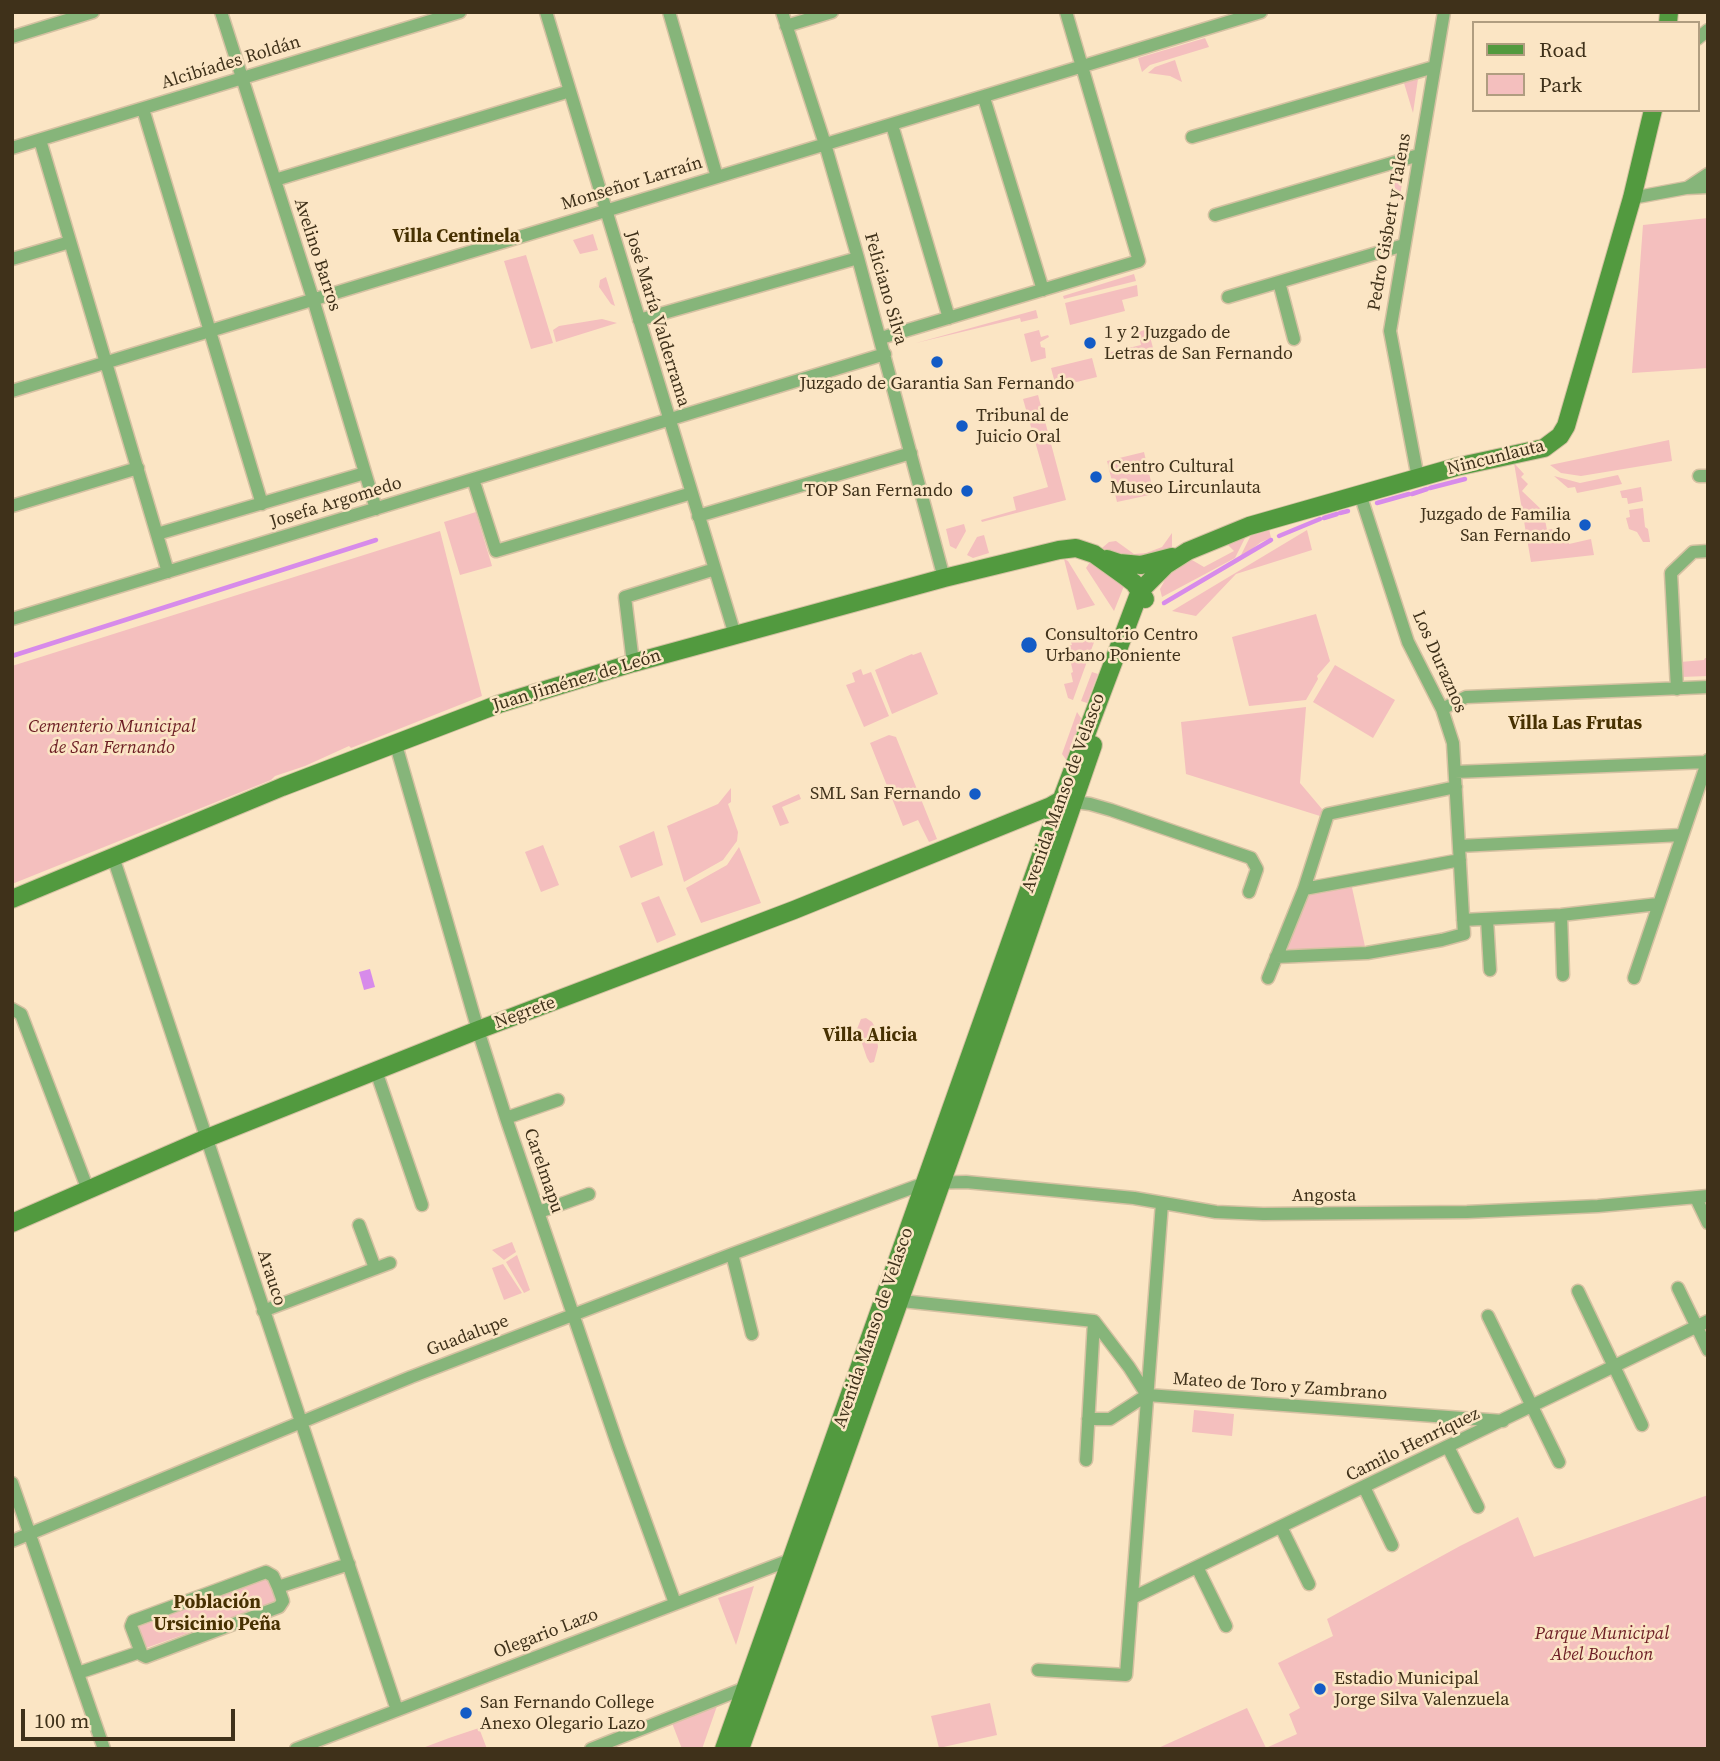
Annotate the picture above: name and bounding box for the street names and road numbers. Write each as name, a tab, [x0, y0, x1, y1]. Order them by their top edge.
street label: Alcibíades Roldán	[159, 32, 303, 94]
street label: Pedro Gisbert y Talens	[1364, 132, 1416, 312]
street label: Monseñor Larraín	[559, 152, 705, 216]
street label: Avelino Barros	[289, 196, 345, 314]
street label: José María Valderrama	[620, 228, 694, 410]
street label: Feliciano Silva	[859, 231, 911, 347]
street label: Nincunlauta	[1445, 435, 1547, 481]
street label: Josefa Argomedo	[267, 473, 405, 533]
street label: Los Duraznos	[1407, 608, 1471, 716]
street label: Juan Jiménez de León	[490, 645, 664, 717]
street label: Avenida Manso de Velasco	[1018, 690, 1110, 896]
street label: Negrete	[492, 992, 558, 1034]
street label: Carelmapu	[518, 1126, 568, 1216]
street label: Angosta	[1292, 1185, 1356, 1207]
street label: Avenida Manso de Velasco	[830, 1225, 918, 1431]
street label: Arauco	[252, 1247, 290, 1309]
street label: Guadalupe	[424, 1310, 512, 1362]
street label: Mateo de Toro y Zambrano	[1172, 1369, 1388, 1405]
street label: Camilo Henríquez	[1343, 1403, 1483, 1487]
street label: Olegario Lazo	[491, 1604, 601, 1664]

